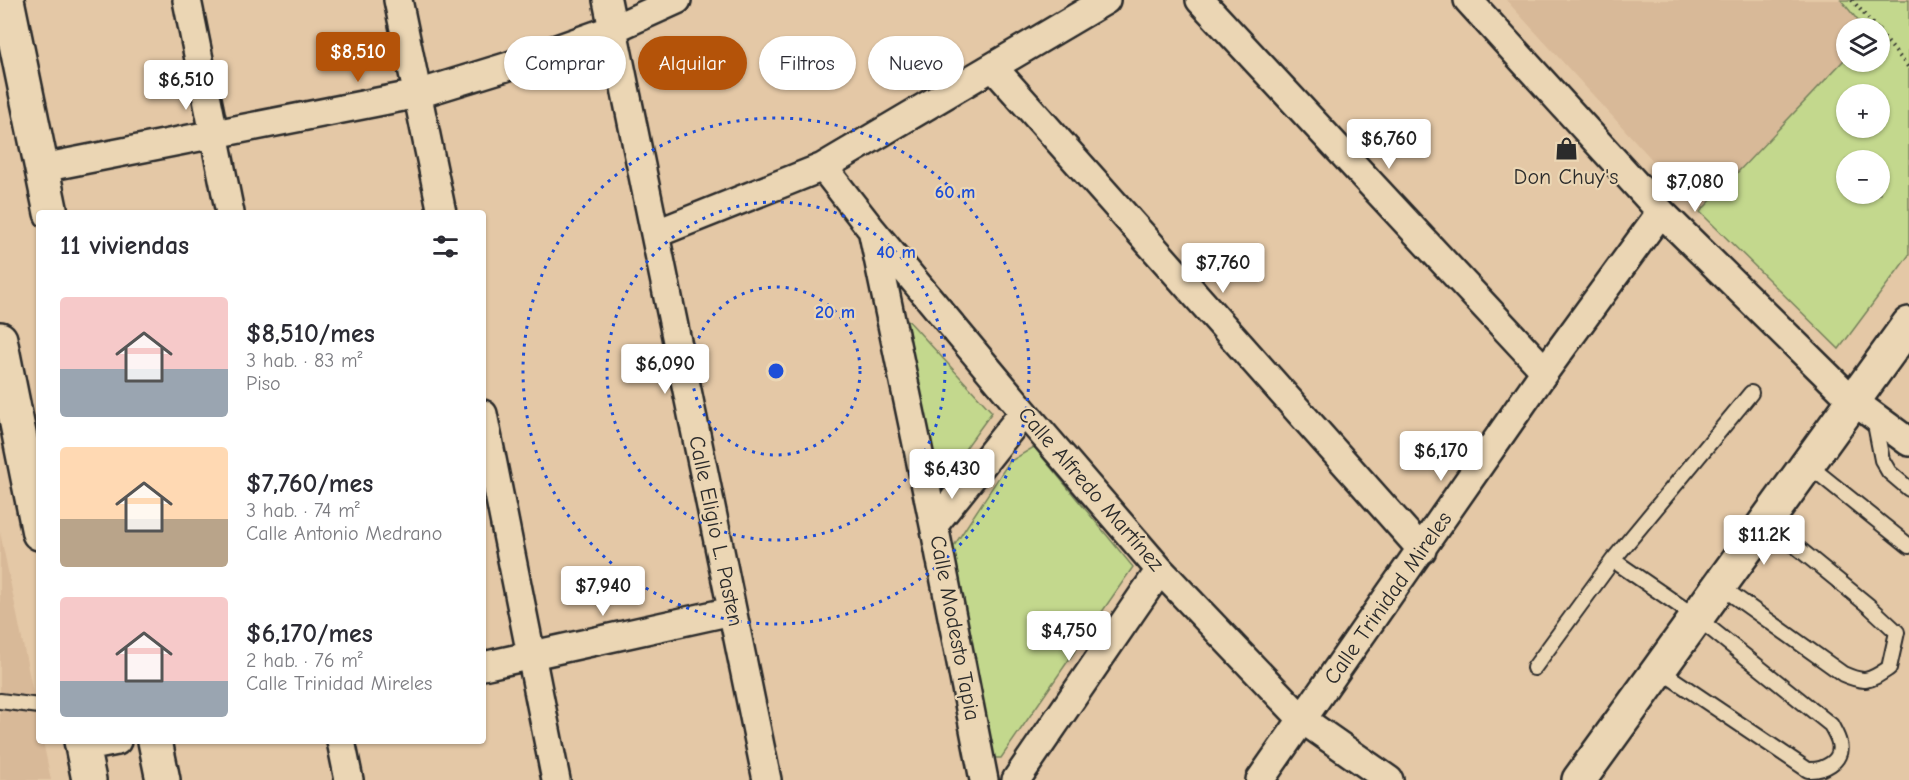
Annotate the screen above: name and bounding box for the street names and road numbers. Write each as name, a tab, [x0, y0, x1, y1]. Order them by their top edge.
street label: Calle Alfredo Martínez	[1013, 402, 1170, 577]
street label: Calle Eligio L. Pasten	[683, 433, 749, 629]
street label: Calle Trinidad Mireles	[1319, 507, 1457, 689]
street label: Calle Modesto Tapia	[924, 533, 986, 723]

